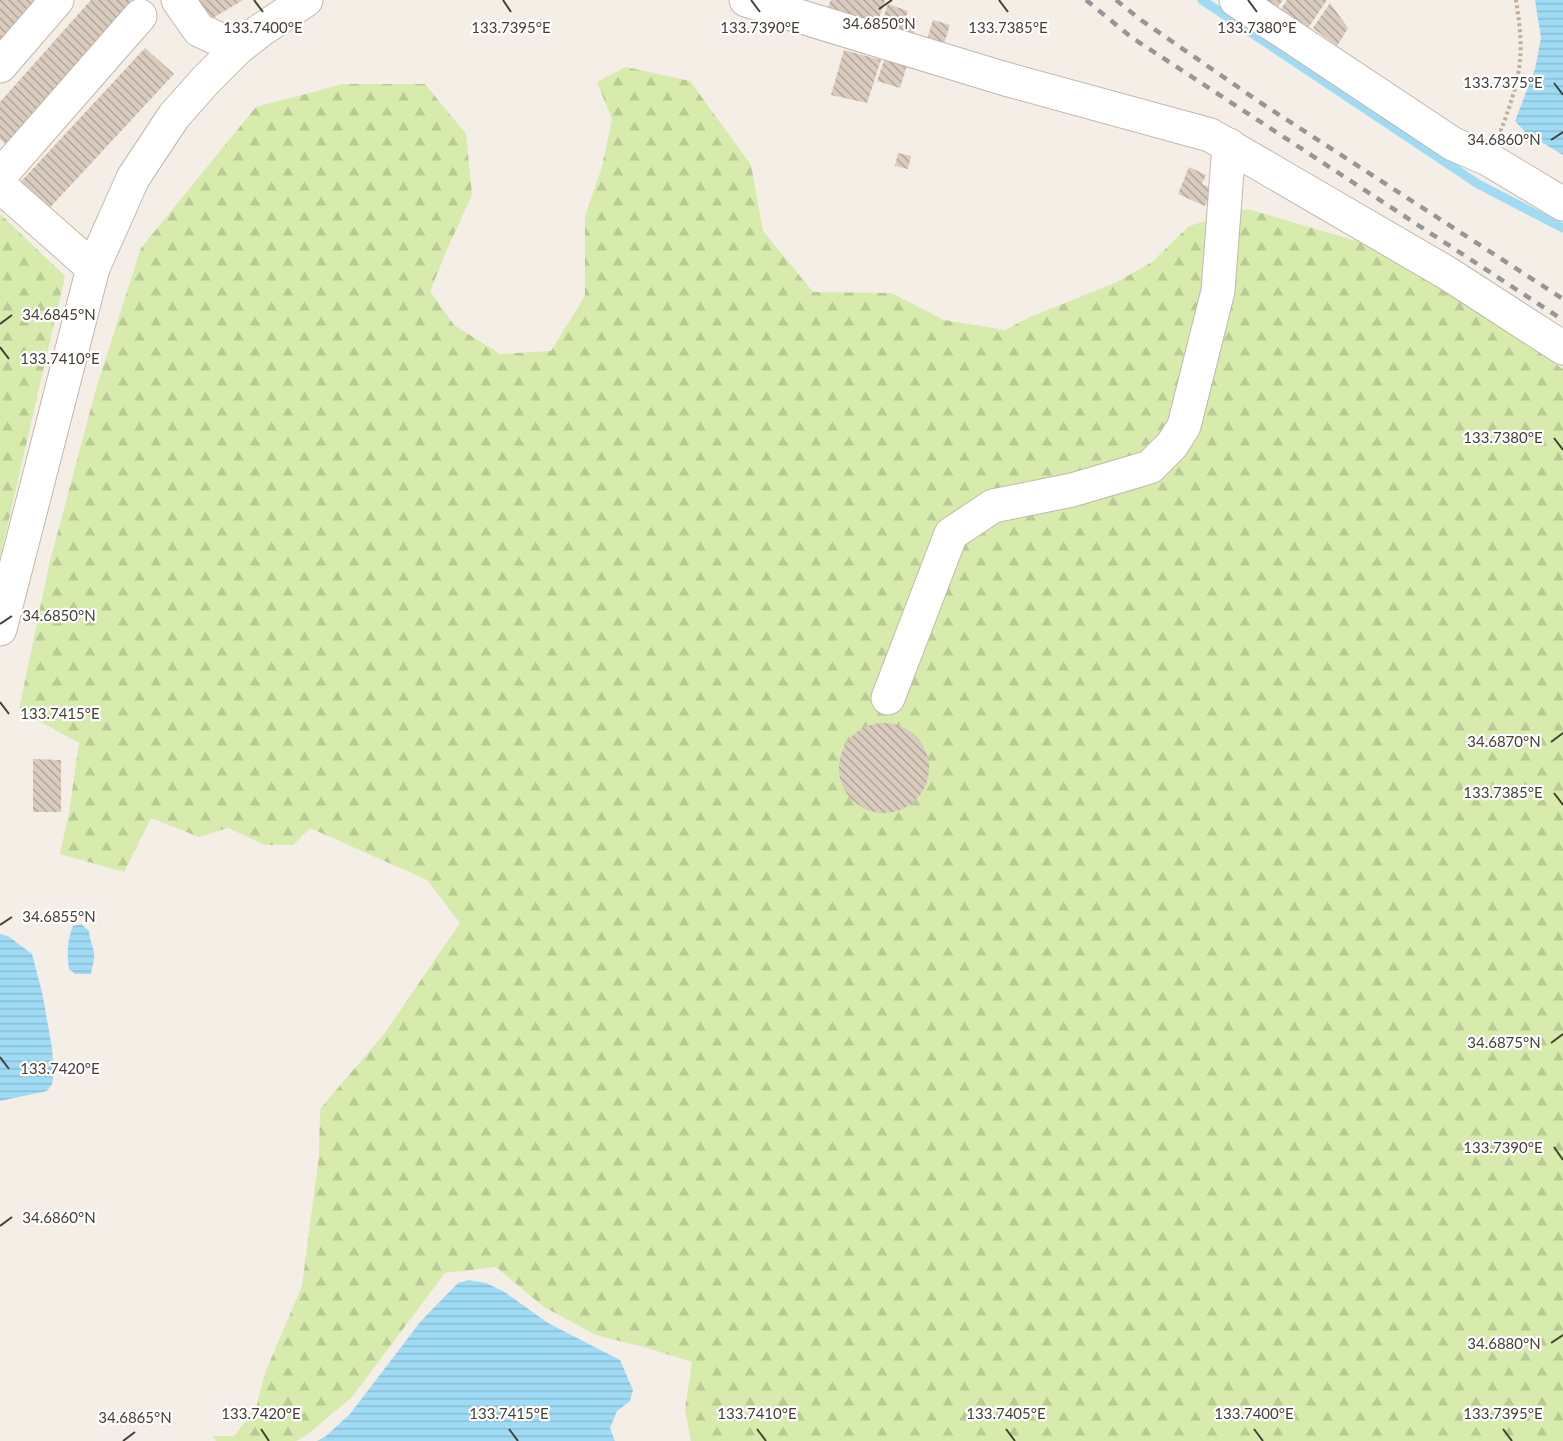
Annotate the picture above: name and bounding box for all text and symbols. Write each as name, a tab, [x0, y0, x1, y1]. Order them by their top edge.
text: 34.6850°N	[842, 14, 916, 32]
text: 133.7400°E	[223, 18, 303, 36]
text: 133.7395°E	[471, 18, 551, 36]
text: 133.7390°E	[720, 18, 800, 36]
text: 133.7385°E	[968, 18, 1048, 36]
text: 133.7380°E	[1217, 18, 1297, 36]
text: 133.7375°E	[1463, 73, 1543, 91]
text: 34.6860°N	[1467, 130, 1541, 148]
text: 34.6845°N	[22, 305, 96, 323]
text: 133.7410°E	[20, 349, 100, 367]
text: 133.7380°E	[1463, 428, 1543, 446]
text: 34.6850°N	[22, 606, 96, 624]
text: 133.7415°E	[20, 704, 100, 722]
text: 34.6870°N	[1467, 732, 1541, 750]
text: 133.7385°E	[1463, 783, 1543, 801]
text: 34.6855°N	[22, 907, 96, 925]
text: 34.6875°N	[1467, 1033, 1541, 1051]
text: 133.7420°E	[20, 1059, 100, 1077]
text: 133.7390°E	[1463, 1138, 1543, 1156]
text: 34.6860°N	[22, 1208, 96, 1226]
text: 34.6880°N	[1467, 1334, 1541, 1352]
text: 133.7420°E	[221, 1404, 301, 1422]
text: 133.7415°E	[469, 1404, 549, 1422]
text: 133.7410°E	[717, 1404, 797, 1422]
text: 133.7405°E	[966, 1404, 1046, 1422]
text: 133.7400°E	[1214, 1404, 1294, 1422]
text: 133.7395°E	[1463, 1404, 1543, 1422]
text: 34.6865°N	[98, 1408, 172, 1426]

